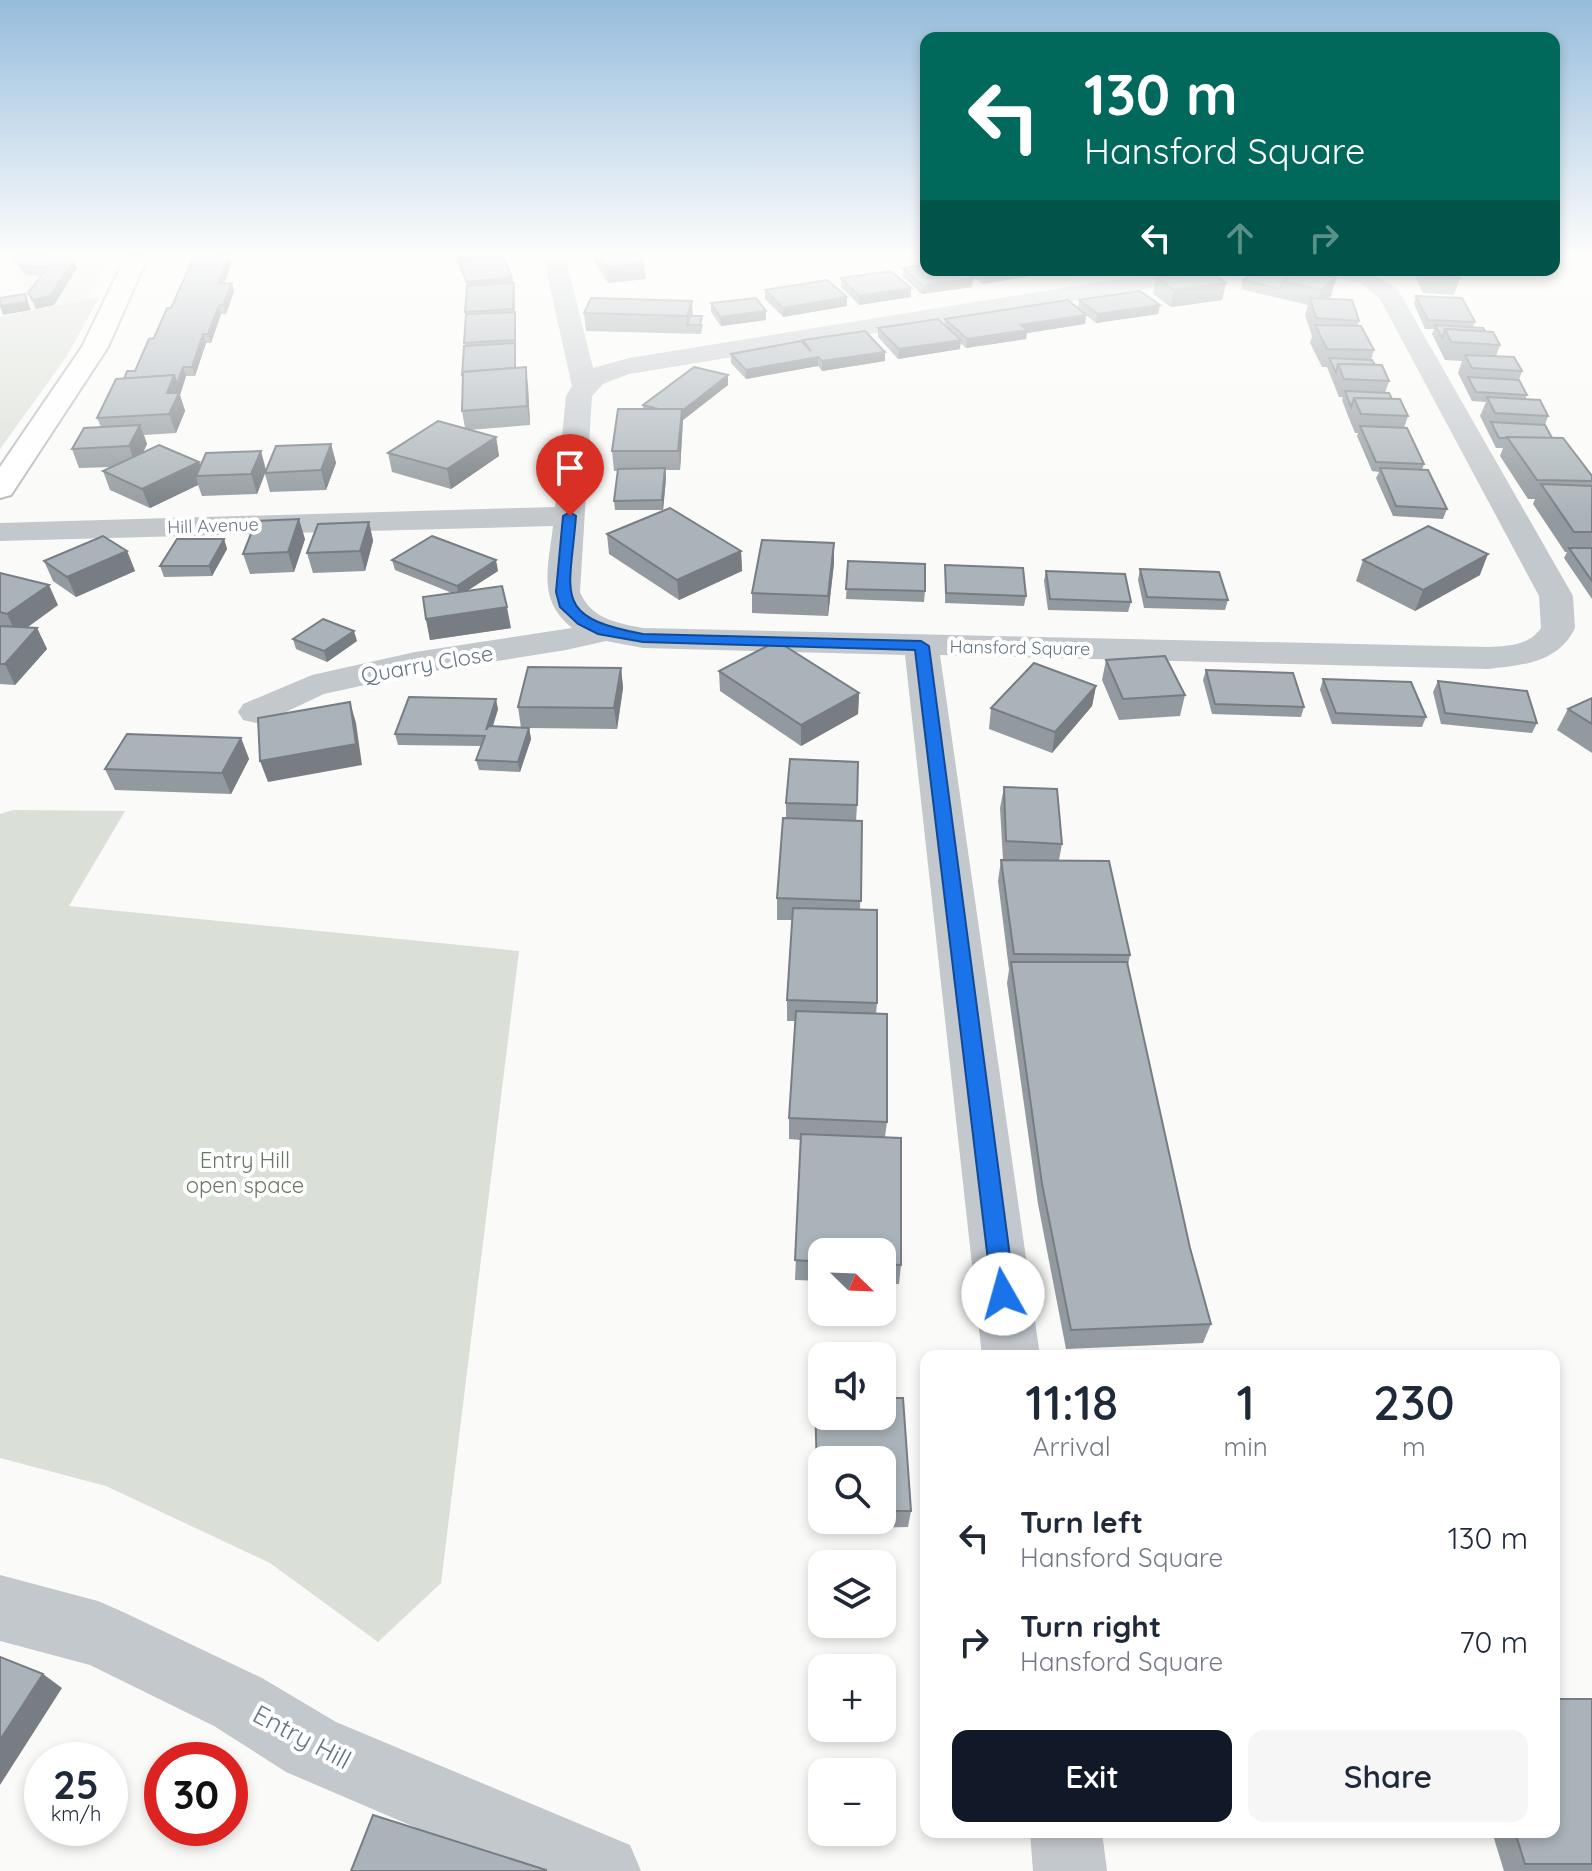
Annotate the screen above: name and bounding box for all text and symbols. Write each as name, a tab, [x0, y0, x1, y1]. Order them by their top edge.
text: 130 m	[1084, 59, 1238, 129]
icon: left	[952, 64, 1056, 168]
text: Hansford Square	[1084, 128, 1365, 173]
icon: left	[1134, 216, 1178, 260]
icon: ahead	[1218, 216, 1262, 260]
icon: right	[1302, 216, 1346, 260]
pin	[536, 434, 604, 516]
icon: arrive	[548, 446, 592, 490]
street label: Hill Avenue	[167, 512, 259, 539]
street label: Hansford Square	[950, 635, 1091, 660]
street label: Quarry Close	[359, 639, 495, 689]
park label: Entry Hill open space	[186, 1146, 304, 1199]
north arrow	[808, 1238, 896, 1326]
map controls	[808, 1238, 896, 1846]
position arrow	[961, 1252, 1045, 1336]
button: sound	[808, 1342, 896, 1430]
text: 11:18	[1025, 1372, 1118, 1432]
text: 1	[1236, 1372, 1255, 1432]
text: 230	[1373, 1372, 1455, 1432]
text: Arrival	[1033, 1430, 1111, 1463]
text: min	[1223, 1430, 1268, 1463]
text: m	[1402, 1430, 1426, 1463]
button: search	[808, 1446, 896, 1534]
text: Turn left	[1020, 1503, 1143, 1541]
icon: left	[952, 1516, 996, 1560]
text: 130 m	[1448, 1519, 1528, 1557]
text: Hansford Square	[1020, 1541, 1223, 1574]
button: layers	[808, 1550, 896, 1638]
text: Turn right	[1020, 1607, 1161, 1645]
icon: right	[952, 1620, 996, 1664]
text: 70 m	[1459, 1623, 1528, 1661]
text: Hansford Square	[1020, 1645, 1223, 1678]
button: +	[808, 1654, 896, 1742]
street label: Entry Hill	[247, 1697, 357, 1776]
button: Exit	[952, 1730, 1232, 1822]
button: Share	[1248, 1730, 1528, 1822]
speed limit sign: 30	[144, 1742, 248, 1846]
button: −	[808, 1758, 896, 1846]
text: 25	[53, 1759, 99, 1809]
text: km/h	[51, 1801, 101, 1826]

